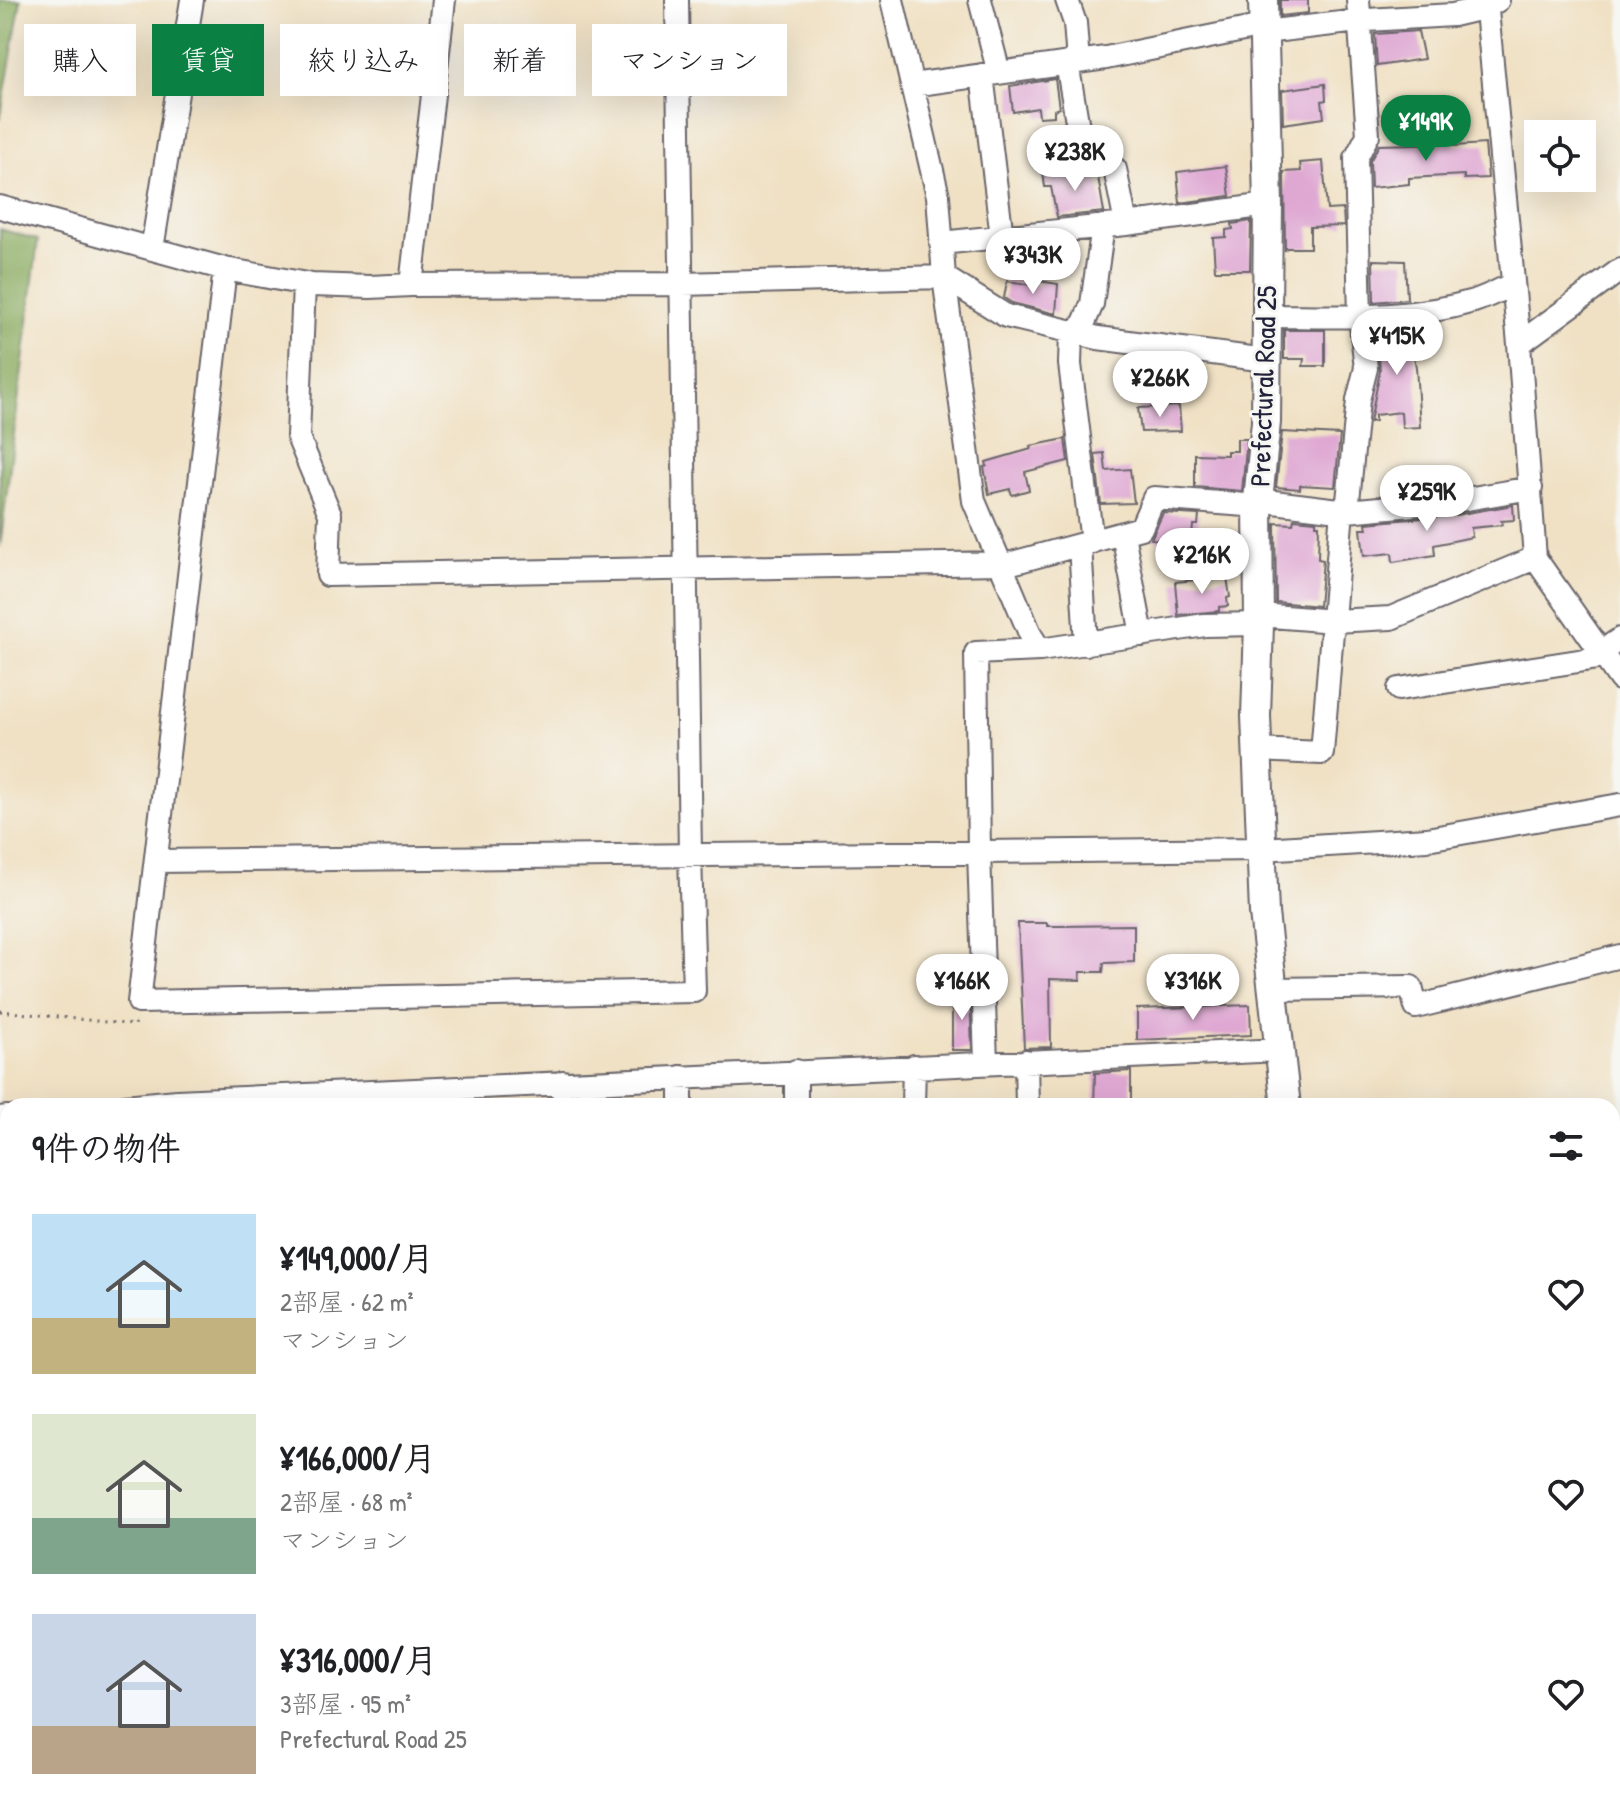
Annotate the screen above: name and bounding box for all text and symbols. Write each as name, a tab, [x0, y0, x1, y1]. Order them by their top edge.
chip: 購入	[24, 24, 136, 96]
chip: 賃貸	[152, 24, 264, 96]
chip: 絞り込み	[280, 24, 448, 96]
chip: 新着	[464, 24, 576, 96]
chip: マンション	[592, 24, 787, 96]
pin: ¥149K	[1370, 95, 1482, 163]
text: ¥149K	[1399, 103, 1453, 138]
map controls	[1524, 120, 1596, 192]
button: locate	[1524, 120, 1596, 192]
pin: ¥238K	[1019, 125, 1131, 193]
text: ¥238K	[1045, 133, 1105, 168]
pin: ¥343K	[977, 228, 1089, 296]
text: ¥343K	[1004, 236, 1062, 271]
street label: Prefectural Road 25	[1241, 285, 1286, 487]
pin: ¥415K	[1341, 309, 1453, 377]
text: ¥415K	[1369, 317, 1425, 352]
pin: ¥266K	[1104, 351, 1216, 419]
text: ¥266K	[1131, 359, 1189, 394]
pin: ¥259K	[1371, 465, 1483, 533]
text: ¥259K	[1398, 473, 1456, 508]
pin: ¥216K	[1146, 528, 1258, 596]
text: ¥216K	[1173, 536, 1231, 571]
pin: ¥166K	[906, 954, 1018, 1022]
pin: ¥316K	[1137, 954, 1249, 1022]
text: ¥166K	[934, 962, 990, 997]
text: ¥316K	[1164, 962, 1222, 997]
icon: filters	[1544, 1124, 1588, 1168]
text: 9件の物件	[32, 1125, 180, 1171]
text: ¥149,000/月	[280, 1235, 434, 1281]
icon: home	[96, 1246, 192, 1342]
icon: heart	[1544, 1272, 1588, 1316]
text: 2部屋 · 62 m²	[280, 1284, 414, 1319]
text: マンション	[280, 1322, 409, 1357]
text: ¥166,000/月	[280, 1435, 436, 1481]
icon: home	[96, 1446, 192, 1542]
icon: heart	[1544, 1472, 1588, 1516]
text: 2部屋 · 68 m²	[280, 1484, 413, 1519]
text: マンション	[280, 1522, 409, 1557]
text: ¥316,000/月	[280, 1637, 438, 1683]
icon: home	[96, 1646, 192, 1742]
icon: heart	[1544, 1672, 1588, 1716]
text: 3部屋 · 95 m²	[280, 1686, 411, 1721]
text: Prefectural Road 25	[280, 1721, 467, 1756]

